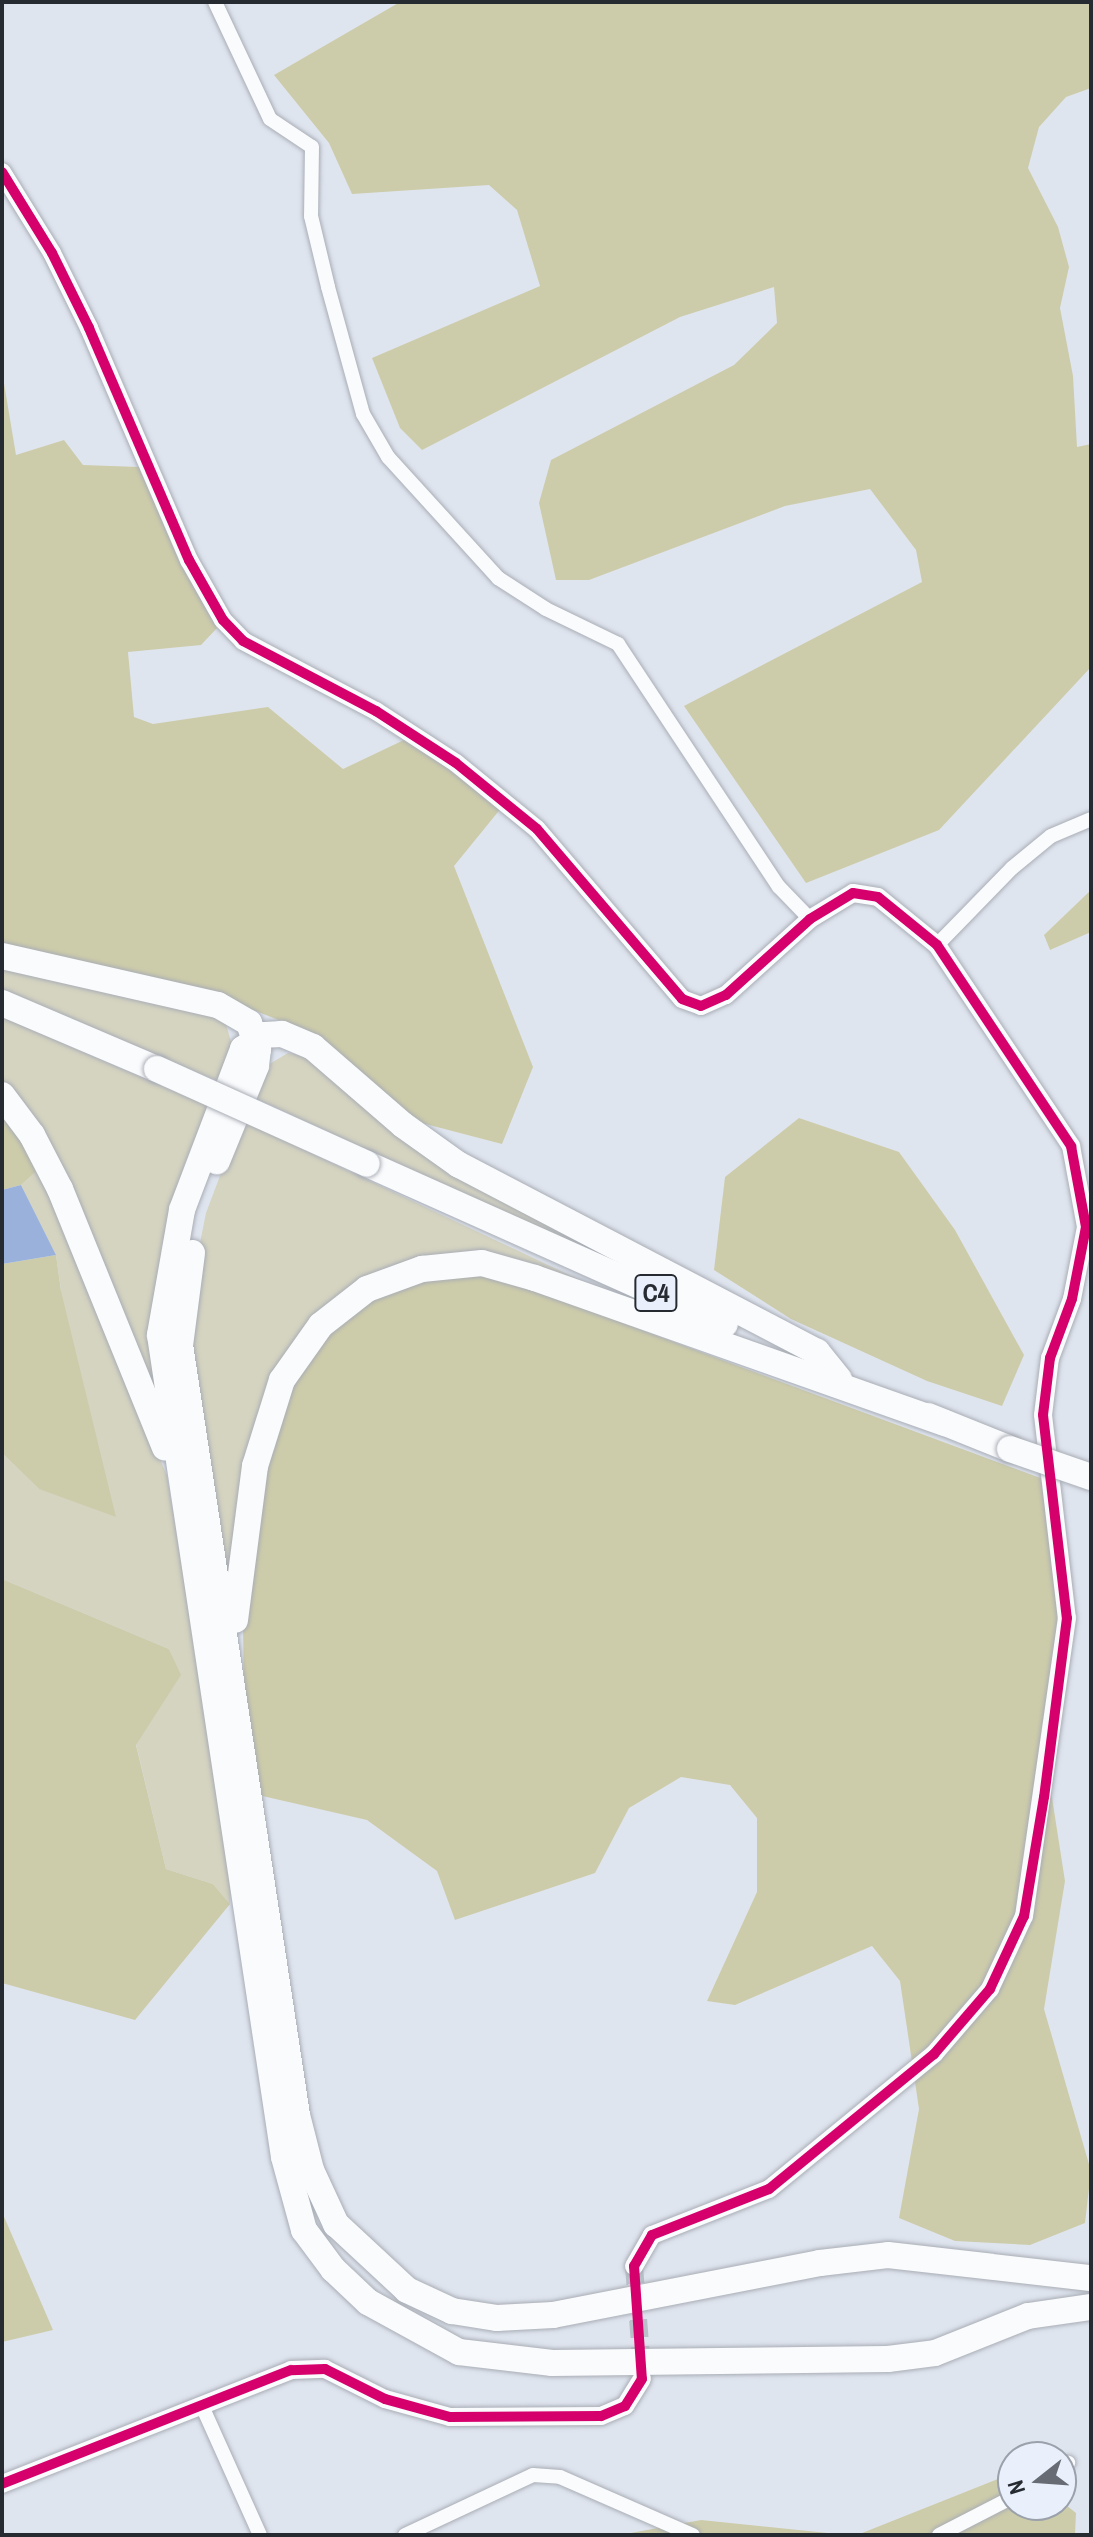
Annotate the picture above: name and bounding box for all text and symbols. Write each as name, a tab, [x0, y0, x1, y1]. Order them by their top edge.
road number: C4	[634, 1271, 678, 1315]
north arrow	[997, 2441, 1077, 2521]
text: N	[1000, 2477, 1032, 2498]

